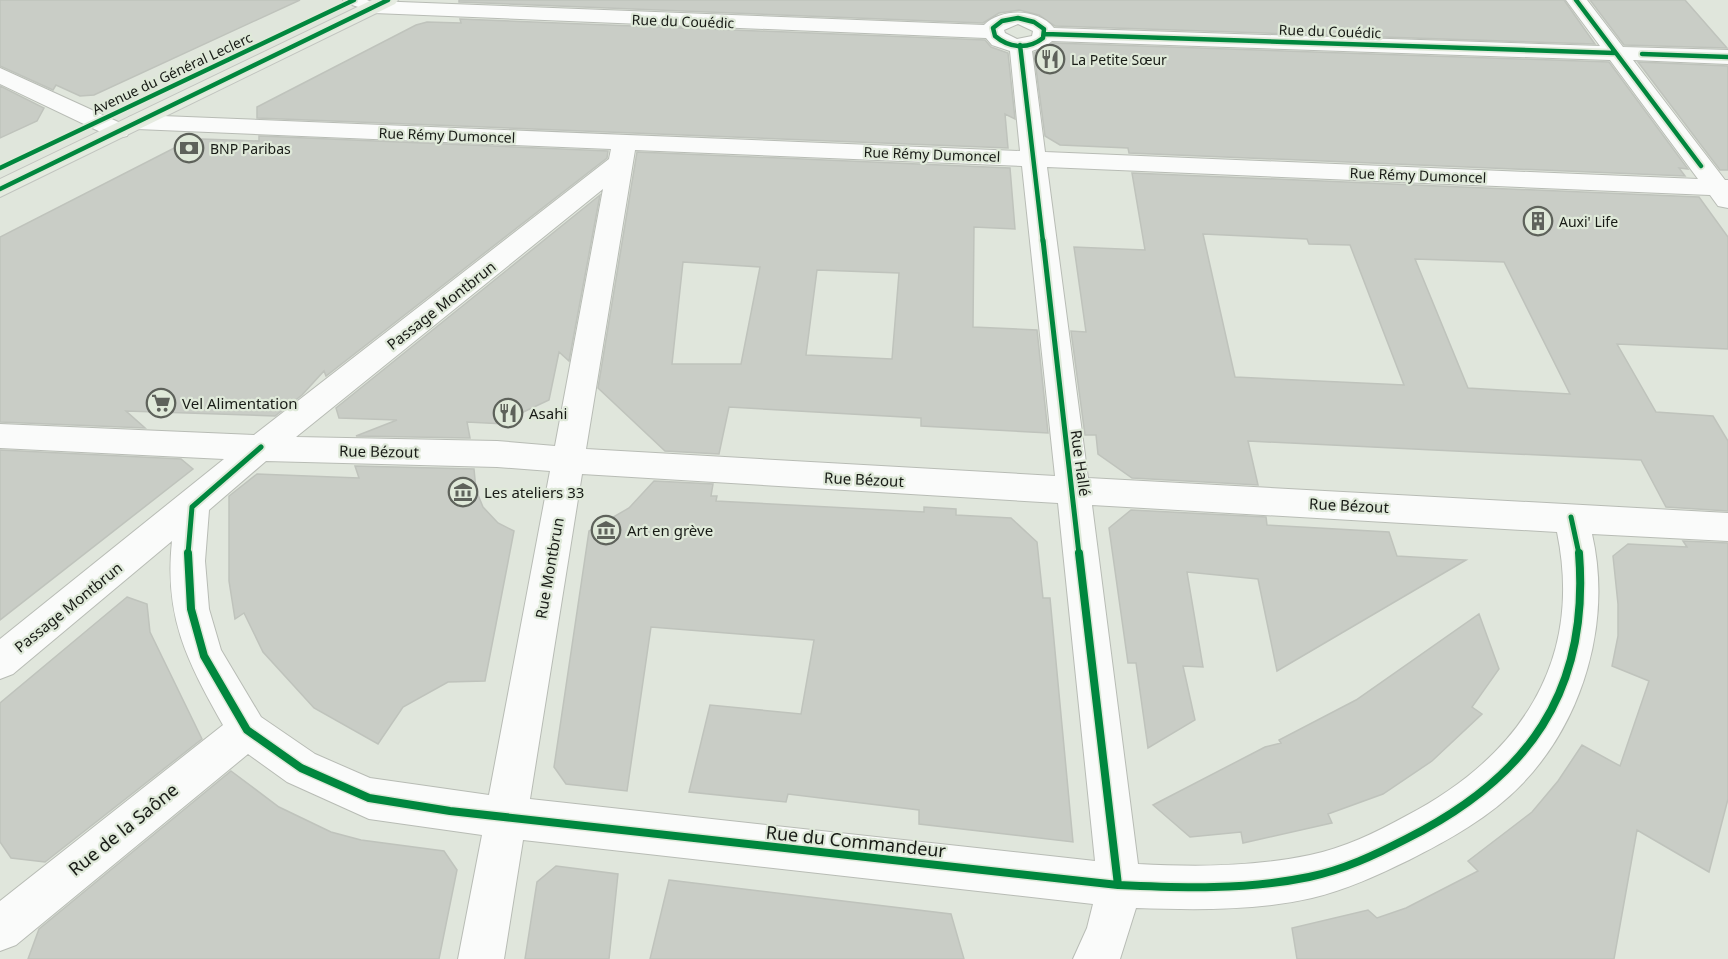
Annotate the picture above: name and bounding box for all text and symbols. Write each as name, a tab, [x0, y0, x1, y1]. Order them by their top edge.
street label: Rue du Couédic	[631, 10, 735, 32]
street label: Rue du Couédic	[1278, 20, 1382, 42]
street label: Avenue du Général Leclerc	[89, 27, 255, 119]
restaurant icon: La Petite Sœur	[1034, 43, 1066, 75]
place label: La Petite Sœur	[1071, 50, 1167, 69]
street label: Rue Rémy Dumoncel	[378, 123, 516, 147]
bank icon: BNP Paribas	[173, 132, 205, 164]
place label: BNP Paribas	[210, 139, 291, 158]
street label: Rue Rémy Dumoncel	[863, 142, 1001, 166]
street label: Rue Rémy Dumoncel	[1349, 163, 1487, 187]
building icon: Auxi' Life	[1522, 205, 1554, 237]
place label: Auxi' Life	[1559, 212, 1618, 231]
street label: Passage Montbrun	[382, 256, 500, 354]
supermarket icon: Vel Alimentation	[145, 387, 177, 419]
place label: Vel Alimentation	[182, 393, 297, 413]
restaurant icon: Asahi	[492, 397, 524, 429]
place label: Asahi	[529, 403, 567, 423]
street label: Rue Hallé	[1066, 429, 1096, 497]
street label: Rue Bézout	[339, 440, 420, 462]
street label: Rue Bézout	[824, 467, 905, 491]
museum icon: Les ateliers 33	[447, 476, 479, 508]
place label: Les ateliers 33	[484, 482, 584, 502]
street label: Rue Bézout	[1309, 493, 1390, 517]
museum icon: Art en grève	[590, 514, 622, 546]
street label: Rue Montbrun	[530, 516, 568, 620]
place label: Art en grève	[627, 520, 713, 540]
street label: Passage Montbrun	[10, 557, 126, 657]
street label: Rue de la Saône	[63, 777, 183, 881]
street label: Rue du Commandeur	[765, 820, 948, 862]

